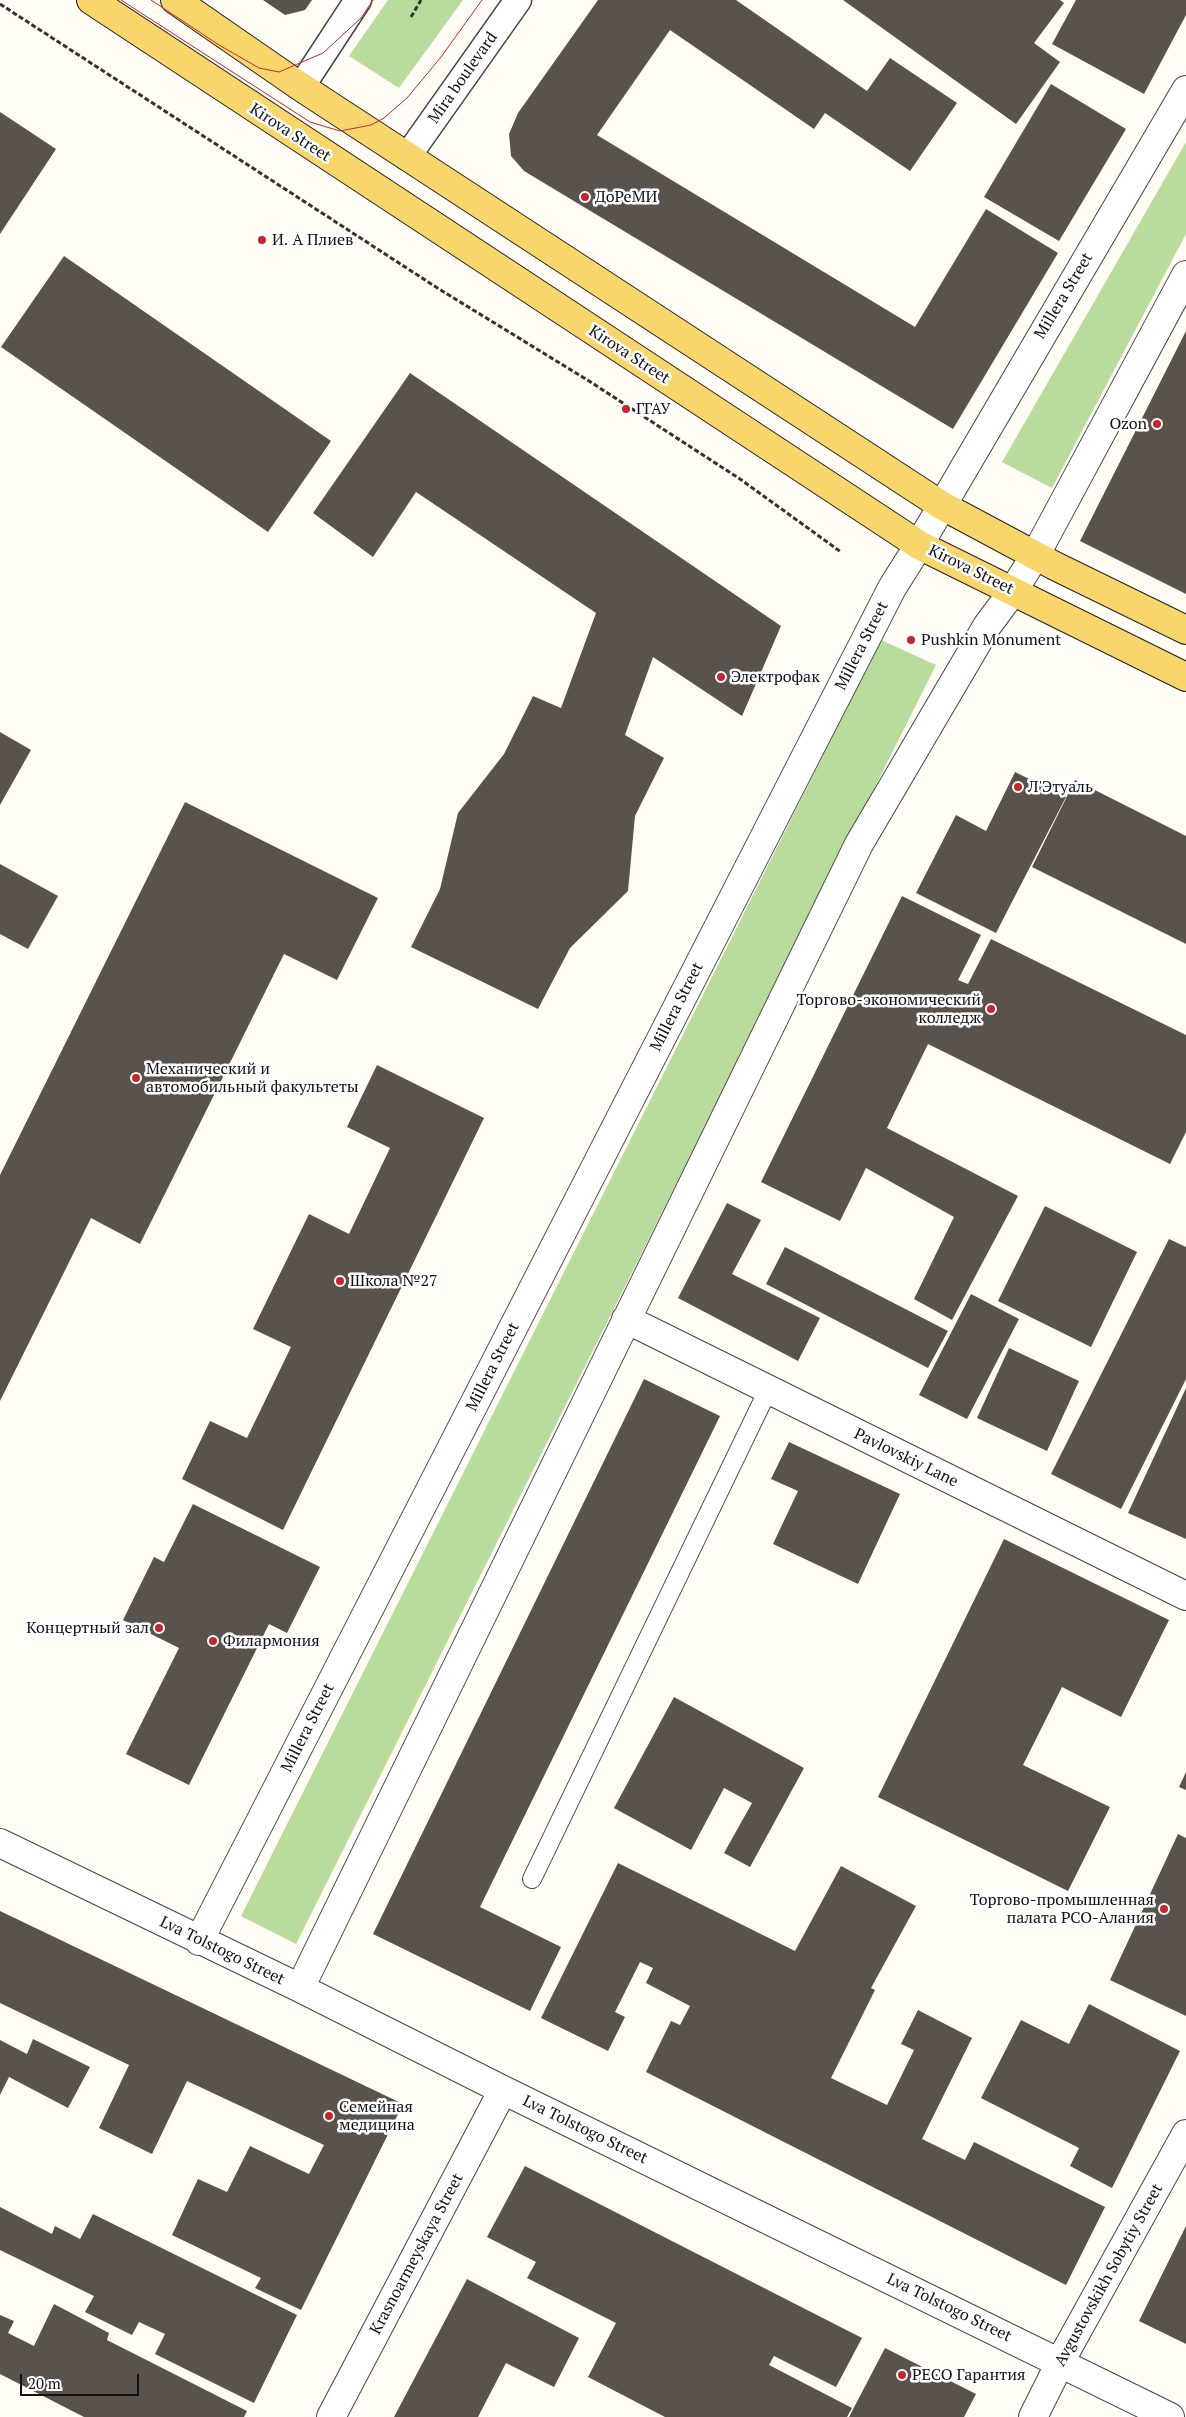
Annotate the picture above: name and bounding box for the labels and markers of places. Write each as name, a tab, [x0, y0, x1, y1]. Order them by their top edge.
place label: ДоРеМИ	[595, 187, 657, 207]
marker: ДоРеМИ	[579, 191, 591, 203]
place label: И. А Плиев	[272, 230, 353, 250]
marker: И. А Плиев	[256, 234, 268, 246]
place label: ГГАУ	[636, 399, 671, 419]
marker: ГГАУ	[620, 403, 632, 415]
place label: Ozon	[1109, 414, 1147, 434]
marker: Ozon	[1151, 418, 1163, 430]
place label: Pushkin Monument	[921, 630, 1061, 650]
marker: Pushkin Monument	[905, 634, 917, 646]
place label: Электрофак	[731, 667, 820, 687]
marker: Электрофак	[715, 671, 727, 683]
place label: Л'Этуаль	[1028, 777, 1093, 797]
marker: Л'Этуаль	[1012, 781, 1024, 793]
place label: Торгово-экономический колледж	[796, 990, 981, 1028]
marker: Торгово-экономический колледж	[985, 1003, 997, 1015]
place label: Механический и автомобильный факультеты	[146, 1059, 359, 1097]
marker: Механический и автомобильный факультеты	[130, 1072, 142, 1084]
place label: Школа №27	[350, 1271, 438, 1291]
marker: Школа №27	[334, 1275, 346, 1287]
place label: Концертный зал	[26, 1618, 149, 1638]
marker: Концертный зал	[153, 1622, 165, 1634]
place label: Филармония	[223, 1631, 320, 1651]
marker: Филармония	[207, 1635, 219, 1647]
place label: Торгово-промышленная палата РСО-Алания	[970, 1890, 1154, 1928]
marker: Торгово-промышленная палата РСО-Алания	[1158, 1903, 1170, 1915]
place label: Семейная медицина	[339, 2097, 415, 2135]
marker: Семейная медицина	[323, 2110, 335, 2122]
place label: РЕСО Гарантия	[912, 2365, 1025, 2385]
marker: РЕСО Гарантия	[896, 2369, 908, 2381]

